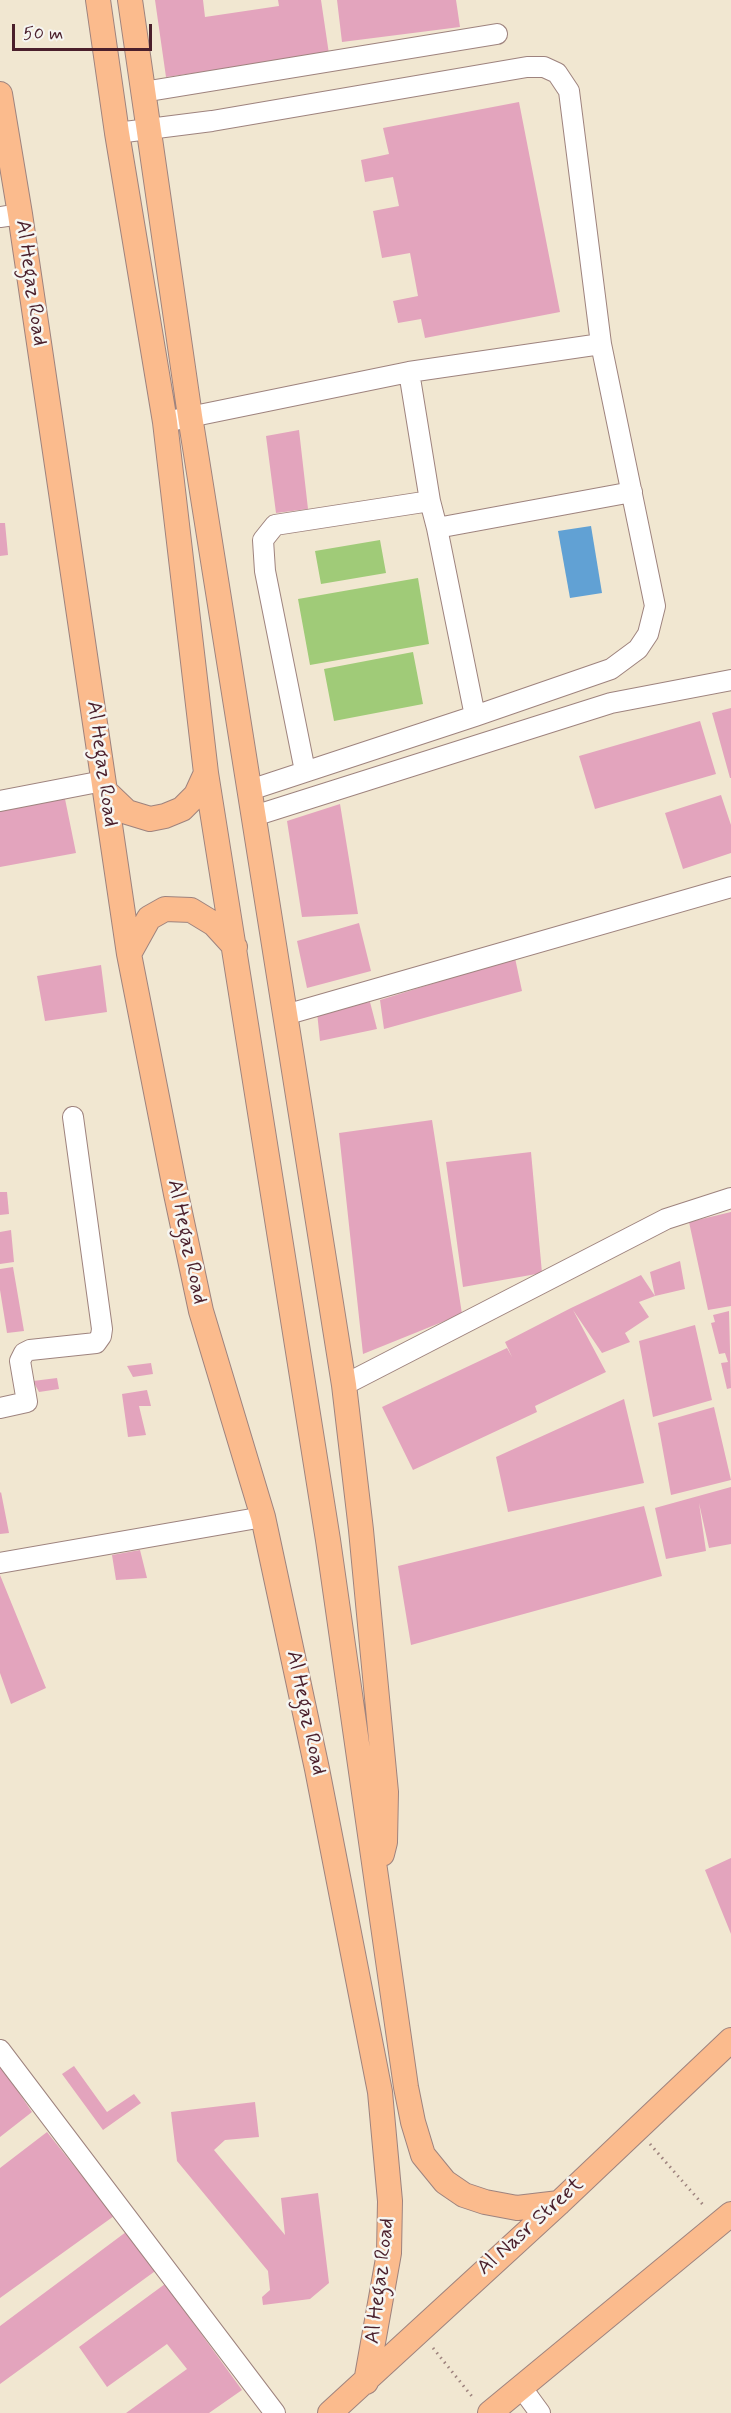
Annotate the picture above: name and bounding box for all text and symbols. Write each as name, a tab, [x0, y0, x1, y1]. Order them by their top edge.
scale bar	[15, 12, 154, 50]
text: 50 m	[23, 22, 63, 46]
street label: Al Hegaz Road	[9, 219, 51, 347]
street label: Al Hegaz Road	[80, 700, 122, 828]
street label: Al Hegaz Road	[161, 1177, 211, 1307]
street label: Al Hegaz Road	[280, 1648, 330, 1778]
street label: Al Nasr Street	[473, 2173, 589, 2281]
street label: Al Hegaz Road	[361, 2217, 401, 2345]

